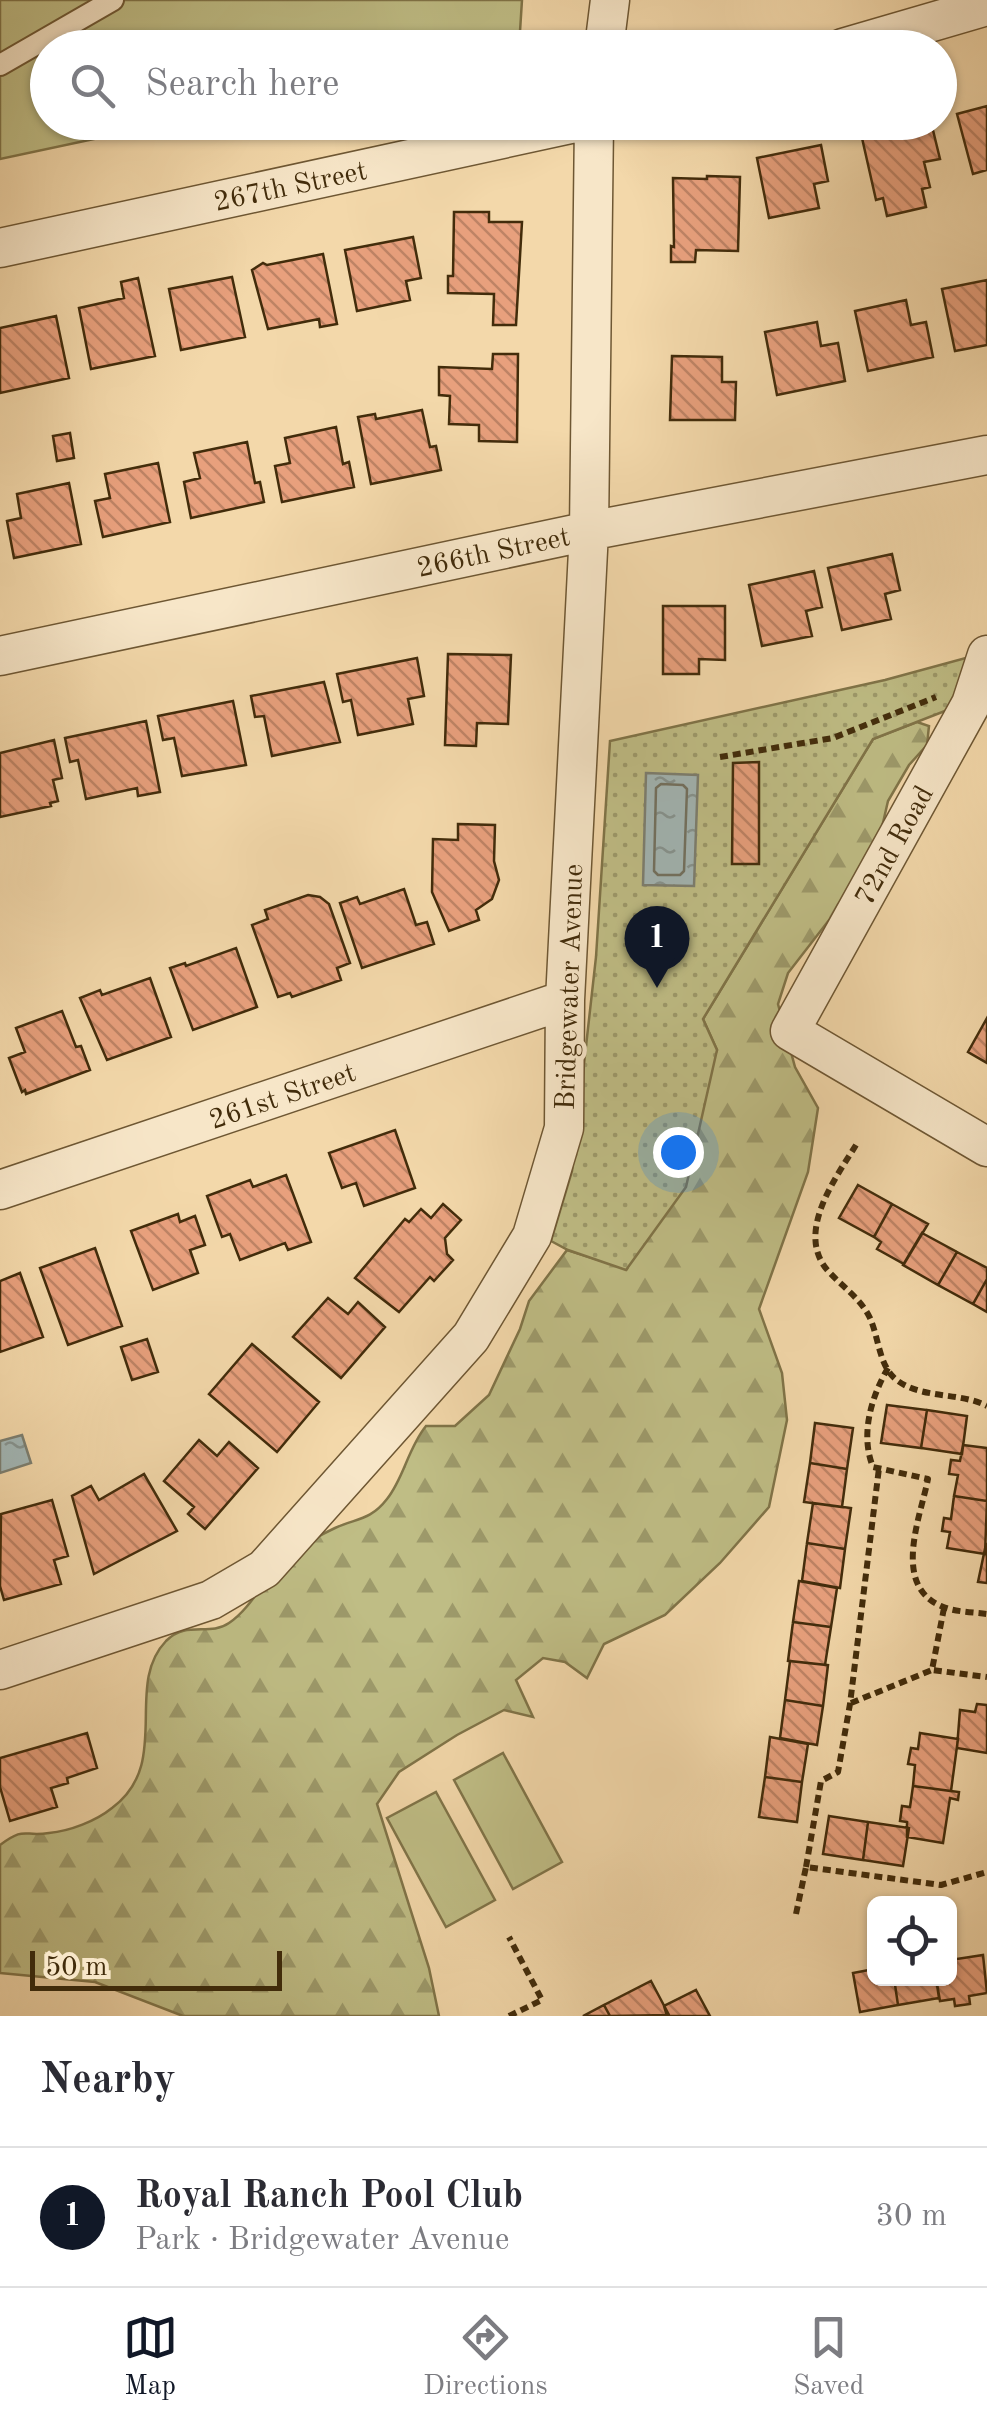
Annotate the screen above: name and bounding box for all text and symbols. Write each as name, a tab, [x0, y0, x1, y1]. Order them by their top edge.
search box	[30, 30, 957, 140]
icon: search	[65, 58, 120, 113]
text: Search here	[145, 66, 340, 104]
street label: 267th Street	[212, 158, 370, 218]
street label: 266th Street	[415, 524, 573, 584]
street label: 72nd Road	[851, 782, 940, 911]
street label: Bridgewater Avenue	[553, 863, 589, 1111]
pin: 1	[624, 906, 690, 988]
street label: 261st Street	[206, 1060, 360, 1136]
your location	[653, 1127, 704, 1178]
map controls	[867, 1896, 957, 1986]
button: locate	[867, 1896, 957, 1986]
scale bar	[30, 1946, 282, 1990]
text: 50 m	[45, 1954, 108, 1982]
text: Nearby	[40, 2060, 176, 2102]
text: Royal Ranch Pool Club	[135, 2178, 523, 2216]
text: 1	[63, 2201, 82, 2233]
text: 30 m	[876, 2201, 947, 2233]
text: Park · Bridgewater Avenue	[135, 2225, 510, 2257]
tab: Map	[123, 2310, 178, 2405]
tab: Directions	[423, 2310, 548, 2405]
tab: Saved	[793, 2310, 864, 2405]

